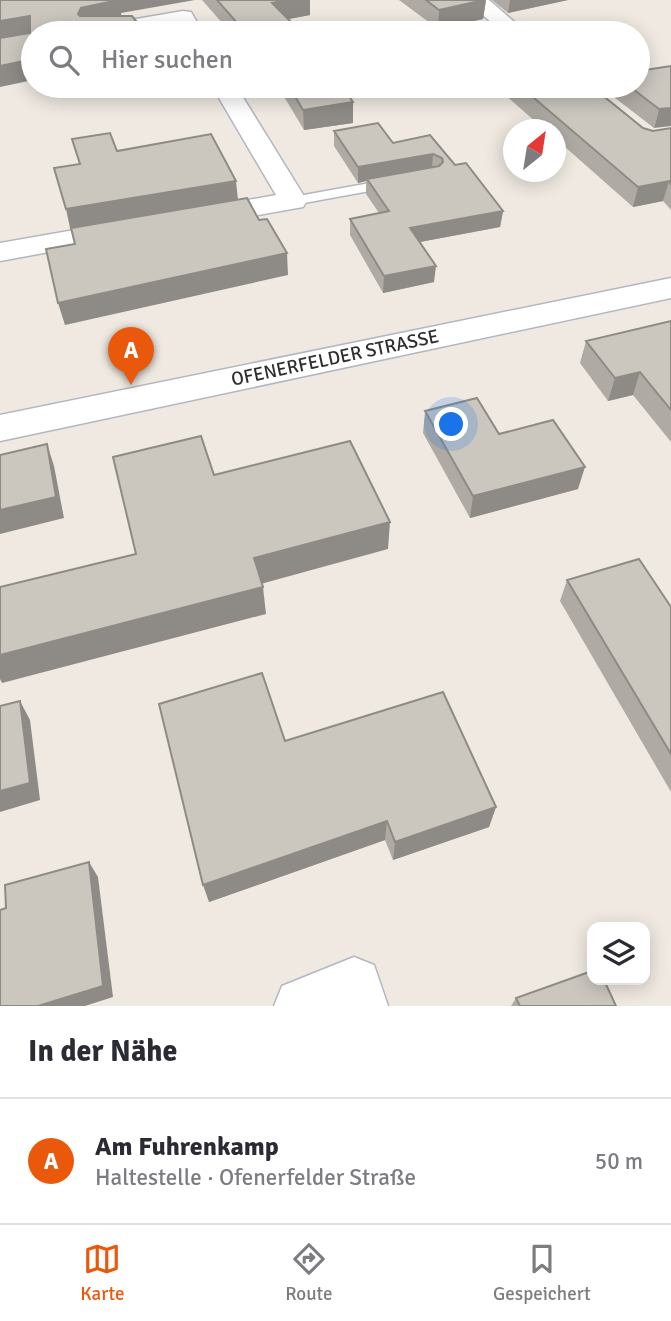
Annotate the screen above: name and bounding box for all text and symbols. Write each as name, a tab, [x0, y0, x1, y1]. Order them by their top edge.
search box	[21, 21, 650, 98]
icon: search	[45, 41, 83, 79]
text: Hier suchen	[101, 44, 233, 76]
north arrow	[503, 119, 566, 182]
street label: OFENERFELDER STRASSE	[229, 324, 441, 392]
pin: A	[108, 327, 154, 385]
your location	[434, 407, 468, 441]
map controls	[587, 922, 650, 985]
button: layers	[587, 922, 650, 985]
text: In der Nähe	[28, 1033, 177, 1070]
text: Am Fuhrenkamp	[95, 1131, 279, 1163]
text: A	[44, 1147, 58, 1176]
text: 50 m	[595, 1147, 643, 1176]
text: Haltestelle · Ofenerfelder Straße	[95, 1163, 416, 1192]
tab: Karte	[80, 1240, 125, 1306]
tab: Route	[285, 1240, 333, 1306]
tab: Gespeichert	[493, 1240, 591, 1306]

